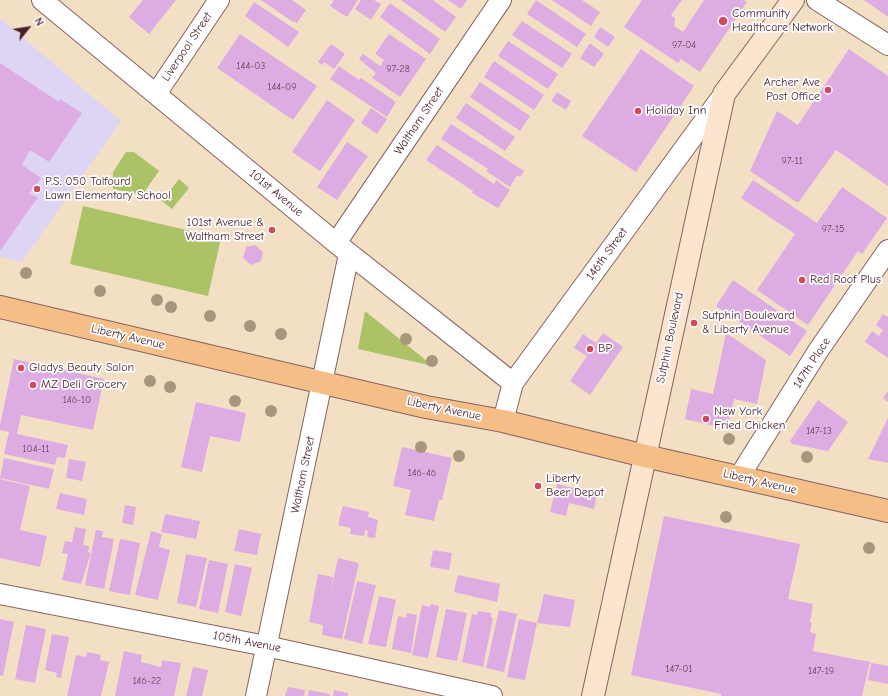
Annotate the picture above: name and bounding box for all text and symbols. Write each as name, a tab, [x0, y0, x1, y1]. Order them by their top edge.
place label: Community Healthcare Network	[732, 7, 833, 35]
north arrow	[8, 8, 48, 48]
street label: Liverpool Street	[159, 10, 215, 84]
text: N	[31, 15, 46, 28]
marker: Community Healthcare Network	[717, 15, 729, 27]
house number: 97-04	[672, 39, 696, 51]
house number: 144-03	[237, 60, 265, 72]
house number: 97-28	[386, 63, 410, 75]
place label: Archer Ave Post Office	[764, 76, 820, 104]
house number: 144-09	[267, 81, 297, 93]
street label: Waltham Street	[391, 84, 447, 158]
marker: Archer Ave Post Office	[823, 85, 833, 95]
place label: Holiday Inn	[646, 104, 706, 118]
marker: Holiday Inn	[633, 106, 643, 116]
house number: 97-11	[781, 155, 803, 167]
street label: 101st Avenue	[246, 166, 306, 220]
place label: P.S. 050 Talfourd Lawn Elementary School	[45, 175, 171, 203]
marker: P.S. 050 Talfourd Lawn Elementary School	[32, 184, 42, 194]
place label: 101st Avenue & Waltham Street	[186, 216, 264, 244]
house number: 97-15	[822, 223, 844, 235]
marker: 101st Avenue & Waltham Street	[267, 225, 277, 235]
street label: 146th Street	[583, 225, 631, 283]
place label: Red Roof Plus	[810, 273, 881, 287]
marker: Red Roof Plus	[797, 275, 807, 285]
street label: Sutphin Boulevard	[653, 291, 687, 385]
place label: Sutphin Boulevard & Liberty Avenue	[702, 309, 795, 337]
marker: Sutphin Boulevard & Liberty Avenue	[689, 318, 699, 328]
street label: Liberty Avenue	[90, 322, 166, 352]
street label: 147th Place	[790, 335, 834, 391]
place label: BP	[598, 342, 612, 356]
marker: BP	[585, 344, 595, 354]
place label: Gladys Beauty Salon	[29, 361, 134, 375]
marker: Gladys Beauty Salon	[16, 363, 26, 373]
place label: MZ Deli Grocery	[41, 378, 126, 392]
marker: MZ Deli Grocery	[28, 380, 38, 390]
house number: 146-10	[63, 394, 91, 406]
street label: Liberty Avenue	[406, 394, 482, 424]
place label: New York Fried Chicken	[714, 405, 785, 433]
marker: New York Fried Chicken	[701, 414, 711, 424]
house number: 147-13	[806, 425, 832, 437]
street label: Waltham Street	[288, 435, 318, 515]
house number: 104-11	[23, 443, 49, 455]
house number: 146-46	[408, 467, 436, 479]
street label: Liberty Avenue	[722, 467, 798, 497]
place label: Liberty Beer Depot	[546, 472, 604, 500]
marker: Liberty Beer Depot	[533, 481, 543, 491]
street label: 105th Avenue	[212, 628, 282, 656]
house number: 147-01	[666, 663, 692, 675]
house number: 147-19	[808, 665, 834, 677]
house number: 146-22	[133, 675, 161, 687]

